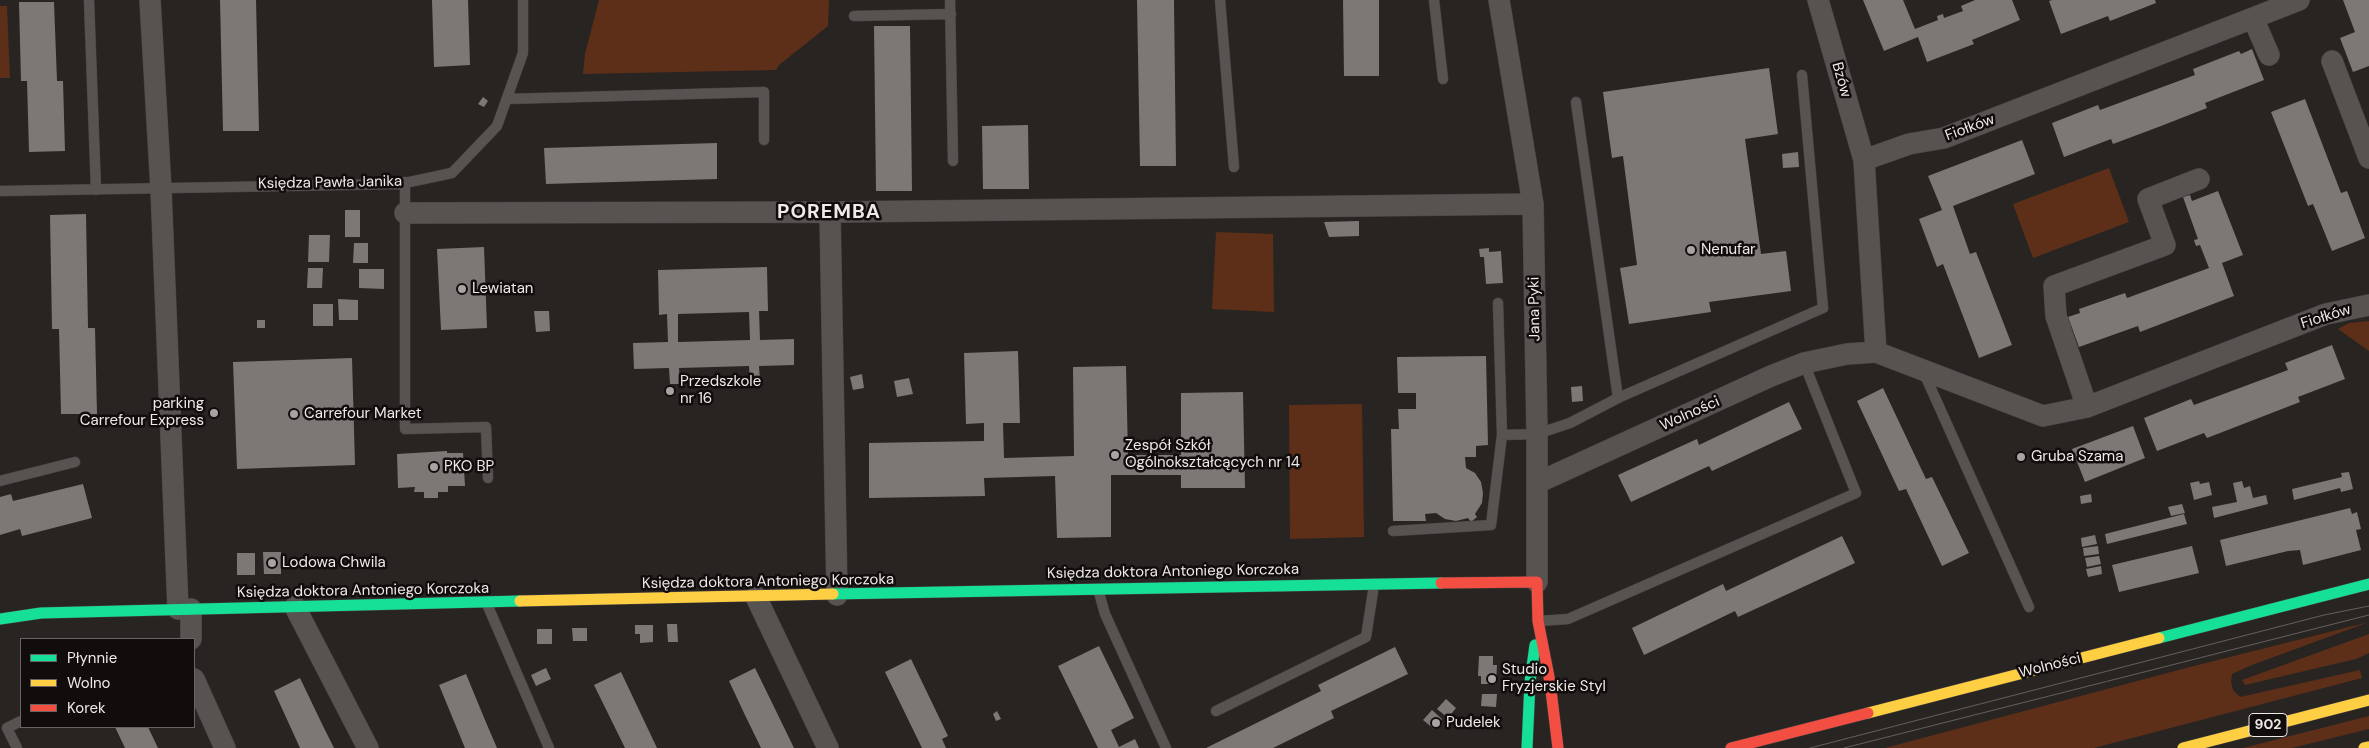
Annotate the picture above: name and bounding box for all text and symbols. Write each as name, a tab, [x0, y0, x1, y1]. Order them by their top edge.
street label: Bzów	[1827, 60, 1855, 100]
street label: Fiołków	[1943, 111, 1997, 145]
street label: Księdza Pawła Janika	[258, 173, 402, 193]
district label: POREMBA	[776, 201, 882, 225]
place label: Nenufar	[1701, 241, 1756, 259]
marker: Nenufar	[1685, 244, 1697, 256]
street label: Jana Pyki	[1525, 277, 1545, 341]
place label: Lewiatan	[472, 280, 533, 298]
marker: Lewiatan	[456, 283, 468, 295]
street label: Fiołków	[2299, 301, 2353, 333]
place label: Przedszkole nr 16	[680, 373, 761, 408]
marker: Przedszkole nr 16	[664, 385, 676, 397]
street label: Wolności	[1657, 393, 1723, 435]
place label: parking Carrefour Express	[80, 395, 204, 430]
place label: Carrefour Market	[304, 405, 422, 423]
marker: parking Carrefour Express	[208, 407, 220, 419]
marker: Carrefour Market	[288, 408, 300, 420]
place label: Zespół Szkół Ogólnokształcących nr 14	[1125, 437, 1300, 472]
place label: Gruba Szama	[2031, 448, 2123, 466]
marker: Zespół Szkół Ogólnokształcących nr 14	[1109, 449, 1121, 461]
marker: Gruba Szama	[2015, 451, 2027, 463]
place label: PKO BP	[444, 458, 494, 476]
marker: PKO BP	[428, 461, 440, 473]
place label: Lodowa Chwila	[282, 554, 386, 572]
marker: Lodowa Chwila	[266, 557, 278, 569]
street label: Księdza doktora Antoniego Korczoka	[1047, 561, 1299, 583]
street label: Księdza doktora Antoniego Korczoka	[642, 571, 894, 593]
street label: Księdza doktora Antoniego Korczoka	[237, 580, 489, 602]
legend	[20, 638, 195, 728]
text: Płynnie	[67, 648, 117, 668]
street label: Wolności	[2017, 650, 2083, 682]
place label: Studio Fryzjerskie Styl	[1502, 661, 1606, 696]
text: Wolno	[67, 673, 111, 693]
marker: Studio Fryzjerskie Styl	[1486, 673, 1498, 685]
text: Korek	[67, 698, 106, 718]
place label: Pudelek	[1446, 714, 1501, 732]
road number: 902	[2249, 714, 2287, 736]
marker: Pudelek	[1430, 717, 1442, 729]

